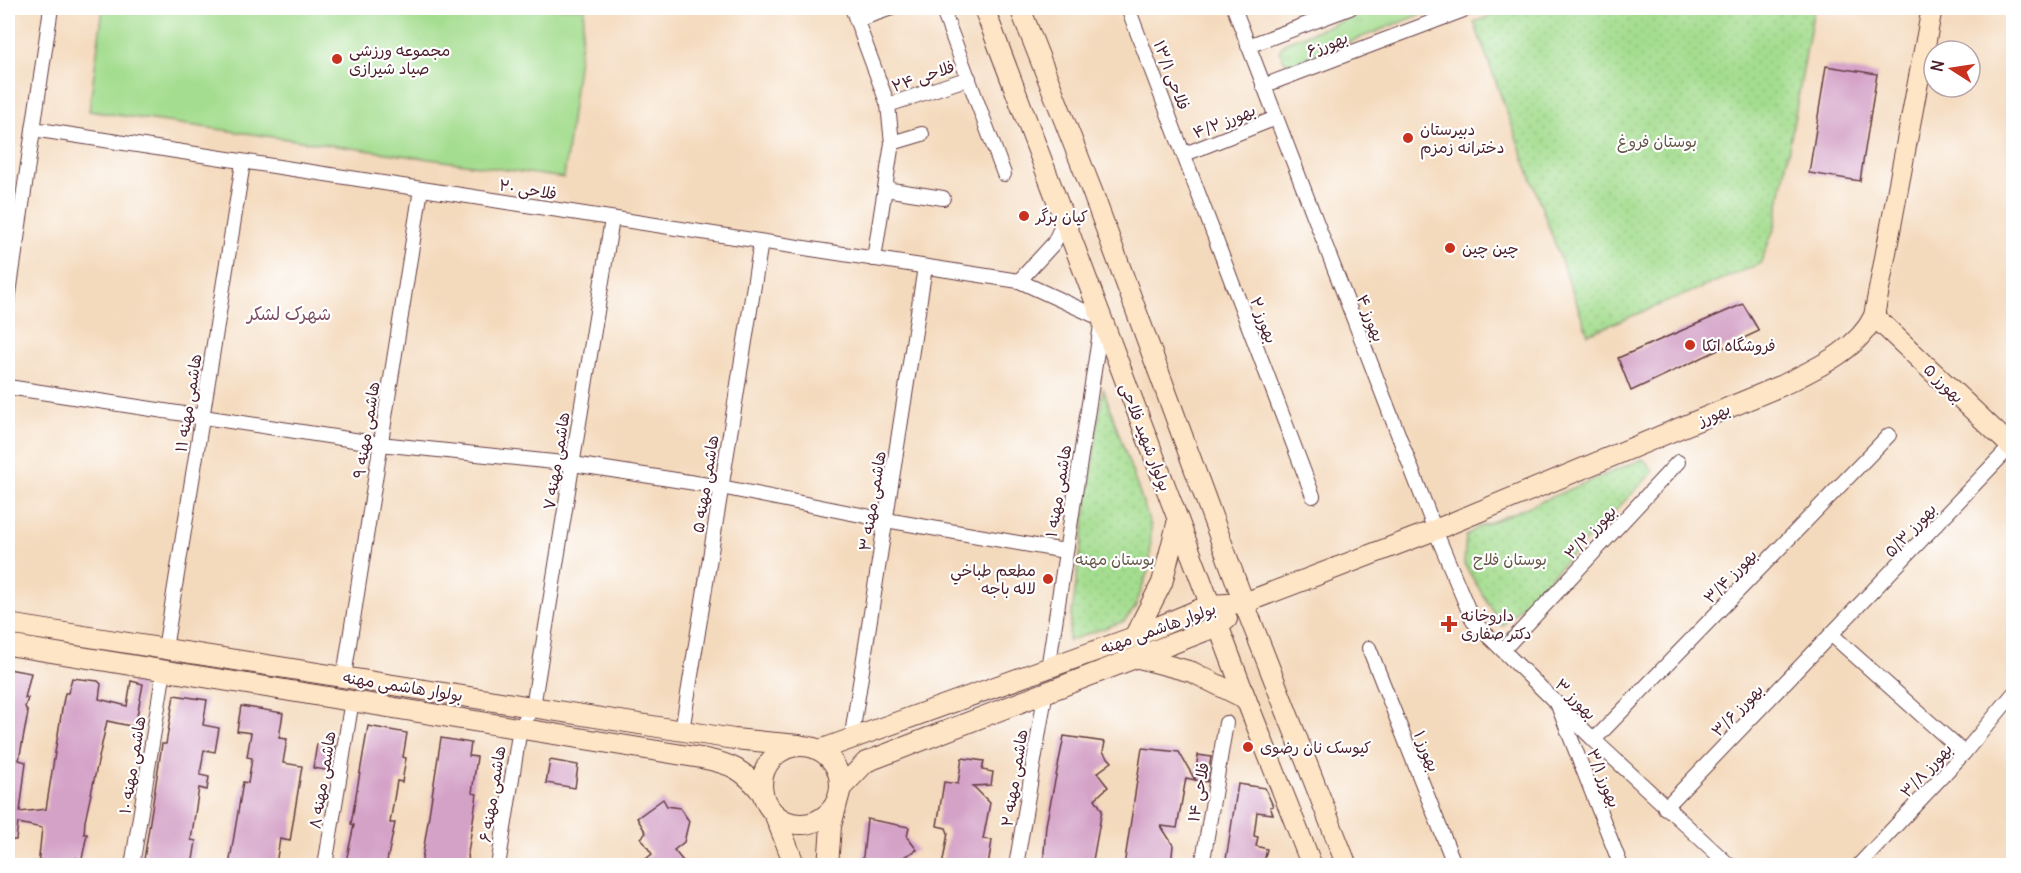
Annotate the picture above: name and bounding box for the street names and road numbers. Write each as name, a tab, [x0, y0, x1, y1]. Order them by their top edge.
street label: بهورز۶	[1303, 27, 1351, 62]
street label: فلاحی ۱۳/۱	[1149, 37, 1194, 113]
street label: فلاحی ۲۴	[889, 56, 957, 97]
street label: بهورز ۴/۲	[1190, 99, 1259, 143]
street label: فلاحی ۲۰	[497, 175, 558, 204]
street label: بهورز ۴	[1352, 292, 1389, 345]
street label: بهورز ۲	[1245, 294, 1282, 346]
street label: هاشمی مهنه ۱۱	[170, 352, 207, 454]
street label: بهورز ۵	[1919, 359, 1968, 408]
street label: هاشمی مهنه ۹	[348, 380, 385, 480]
street label: بولوار شهید فلاحی	[1115, 380, 1176, 494]
street label: بهورز	[1693, 398, 1734, 431]
street label: هاشمی مهنه ۷	[538, 411, 575, 512]
street label: هاشمی مهنه ۵	[687, 434, 724, 534]
street label: هاشمی مهنه ۱	[1041, 443, 1076, 539]
street label: هاشمی مهنه ۳	[854, 450, 891, 552]
street label: بهورز ۵/۳	[1880, 499, 1941, 562]
street label: بهورز ۳/۲	[1560, 501, 1621, 564]
street label: بهورز ۳/۴	[1699, 545, 1762, 608]
street label: بولوار هاشمی مهنه	[1098, 598, 1219, 659]
street label: بولوار هاشمی مهنه	[341, 667, 464, 706]
street label: بهورز ۳	[1550, 674, 1601, 725]
street label: بهورز ۳/۶	[1707, 679, 1768, 741]
street label: هاشمی مهنه ۱۰	[114, 715, 151, 815]
street label: بهورز ۱	[1409, 727, 1444, 775]
street label: هاشمی مهنه ۲	[996, 728, 1033, 828]
street label: هاشمی مهنه ۸	[304, 730, 341, 831]
street label: بهورز ۳/۸	[1896, 739, 1957, 802]
street label: هاشمی مهنه ۶	[475, 744, 510, 844]
street label: بهورز ۳/۱	[1582, 746, 1625, 811]
street label: فلاحی ۱۴	[1183, 761, 1214, 824]

